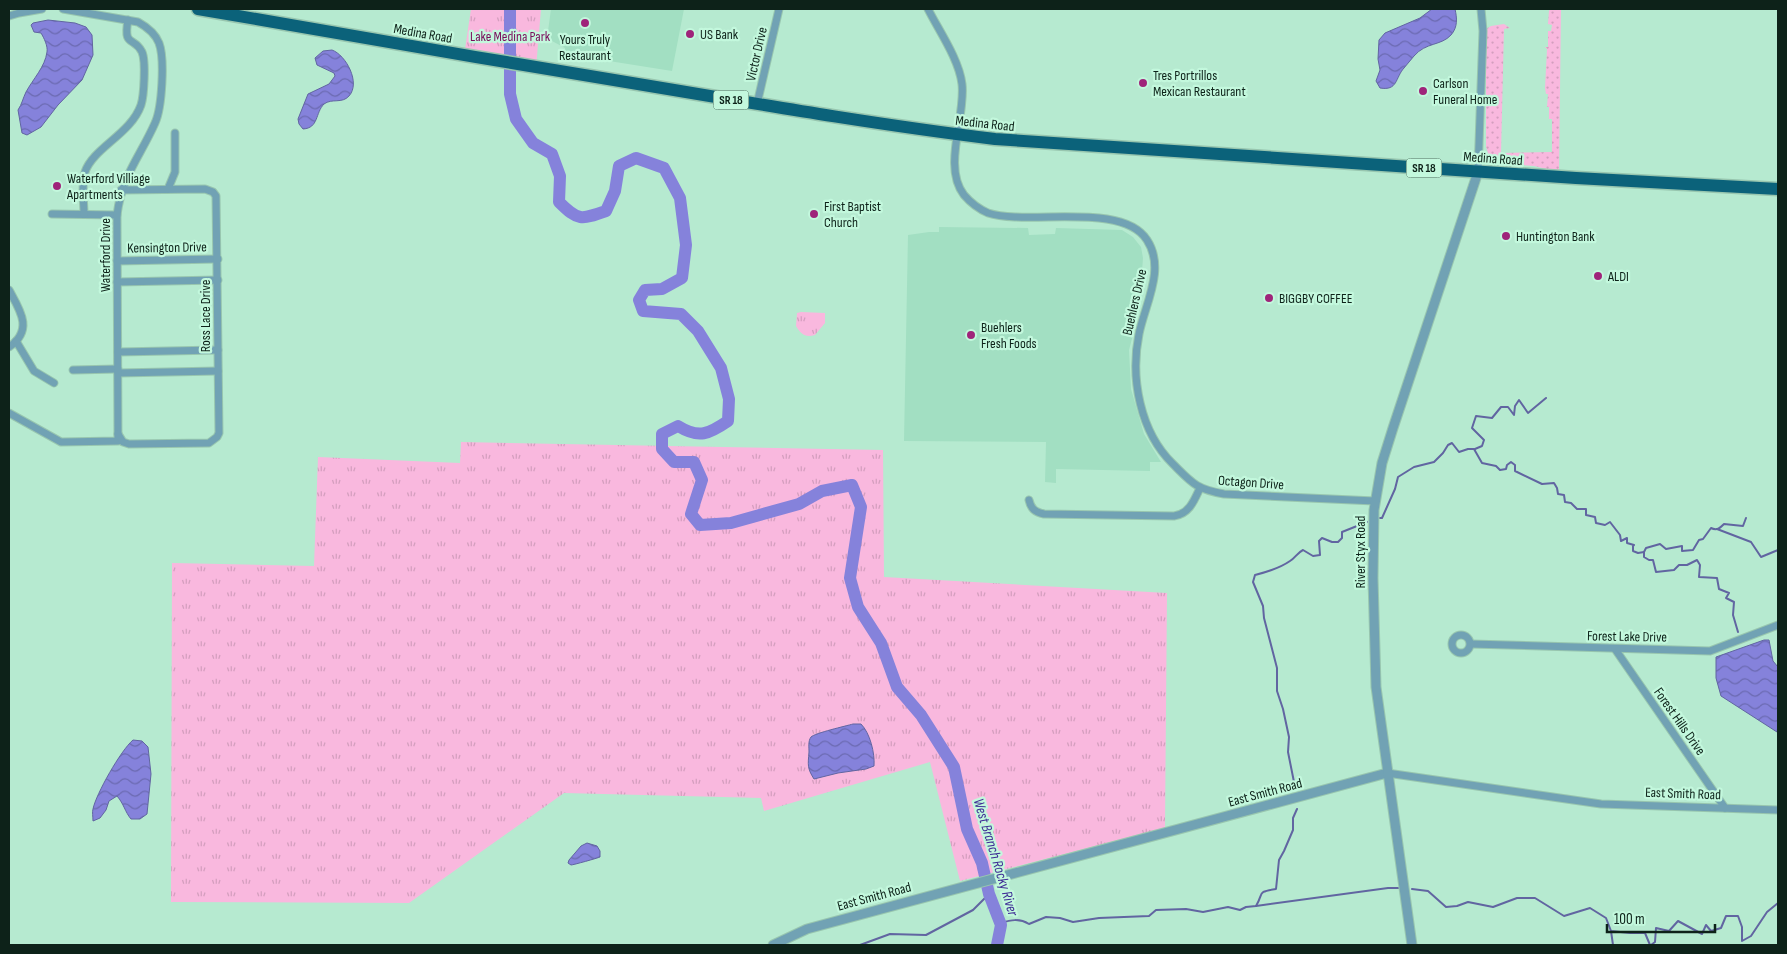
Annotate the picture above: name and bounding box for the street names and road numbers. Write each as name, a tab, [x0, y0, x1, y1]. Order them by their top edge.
street label: Medina Road	[392, 20, 454, 47]
street label: Victor Drive	[742, 25, 771, 83]
road number: SR 18	[714, 90, 748, 110]
street label: Medina Road	[955, 112, 1015, 135]
street label: Medina Road	[1463, 148, 1523, 169]
road number: SR 18	[1406, 158, 1442, 178]
street label: Waterford Drive	[97, 218, 114, 292]
street label: Kensington Drive	[127, 238, 207, 257]
street label: Buehlers Drive	[1119, 267, 1150, 337]
street label: Ross Lace Drive	[197, 280, 214, 352]
street label: Octagon Drive	[1217, 472, 1284, 493]
street label: River Styx Road	[1352, 515, 1369, 588]
street label: Forest Lake Drive	[1587, 627, 1667, 646]
street label: Forest Hills Drive	[1650, 684, 1709, 758]
street label: East Smith Road	[1226, 774, 1304, 811]
street label: East Smith Road	[1645, 784, 1721, 803]
street label: East Smith Road	[835, 878, 913, 915]

